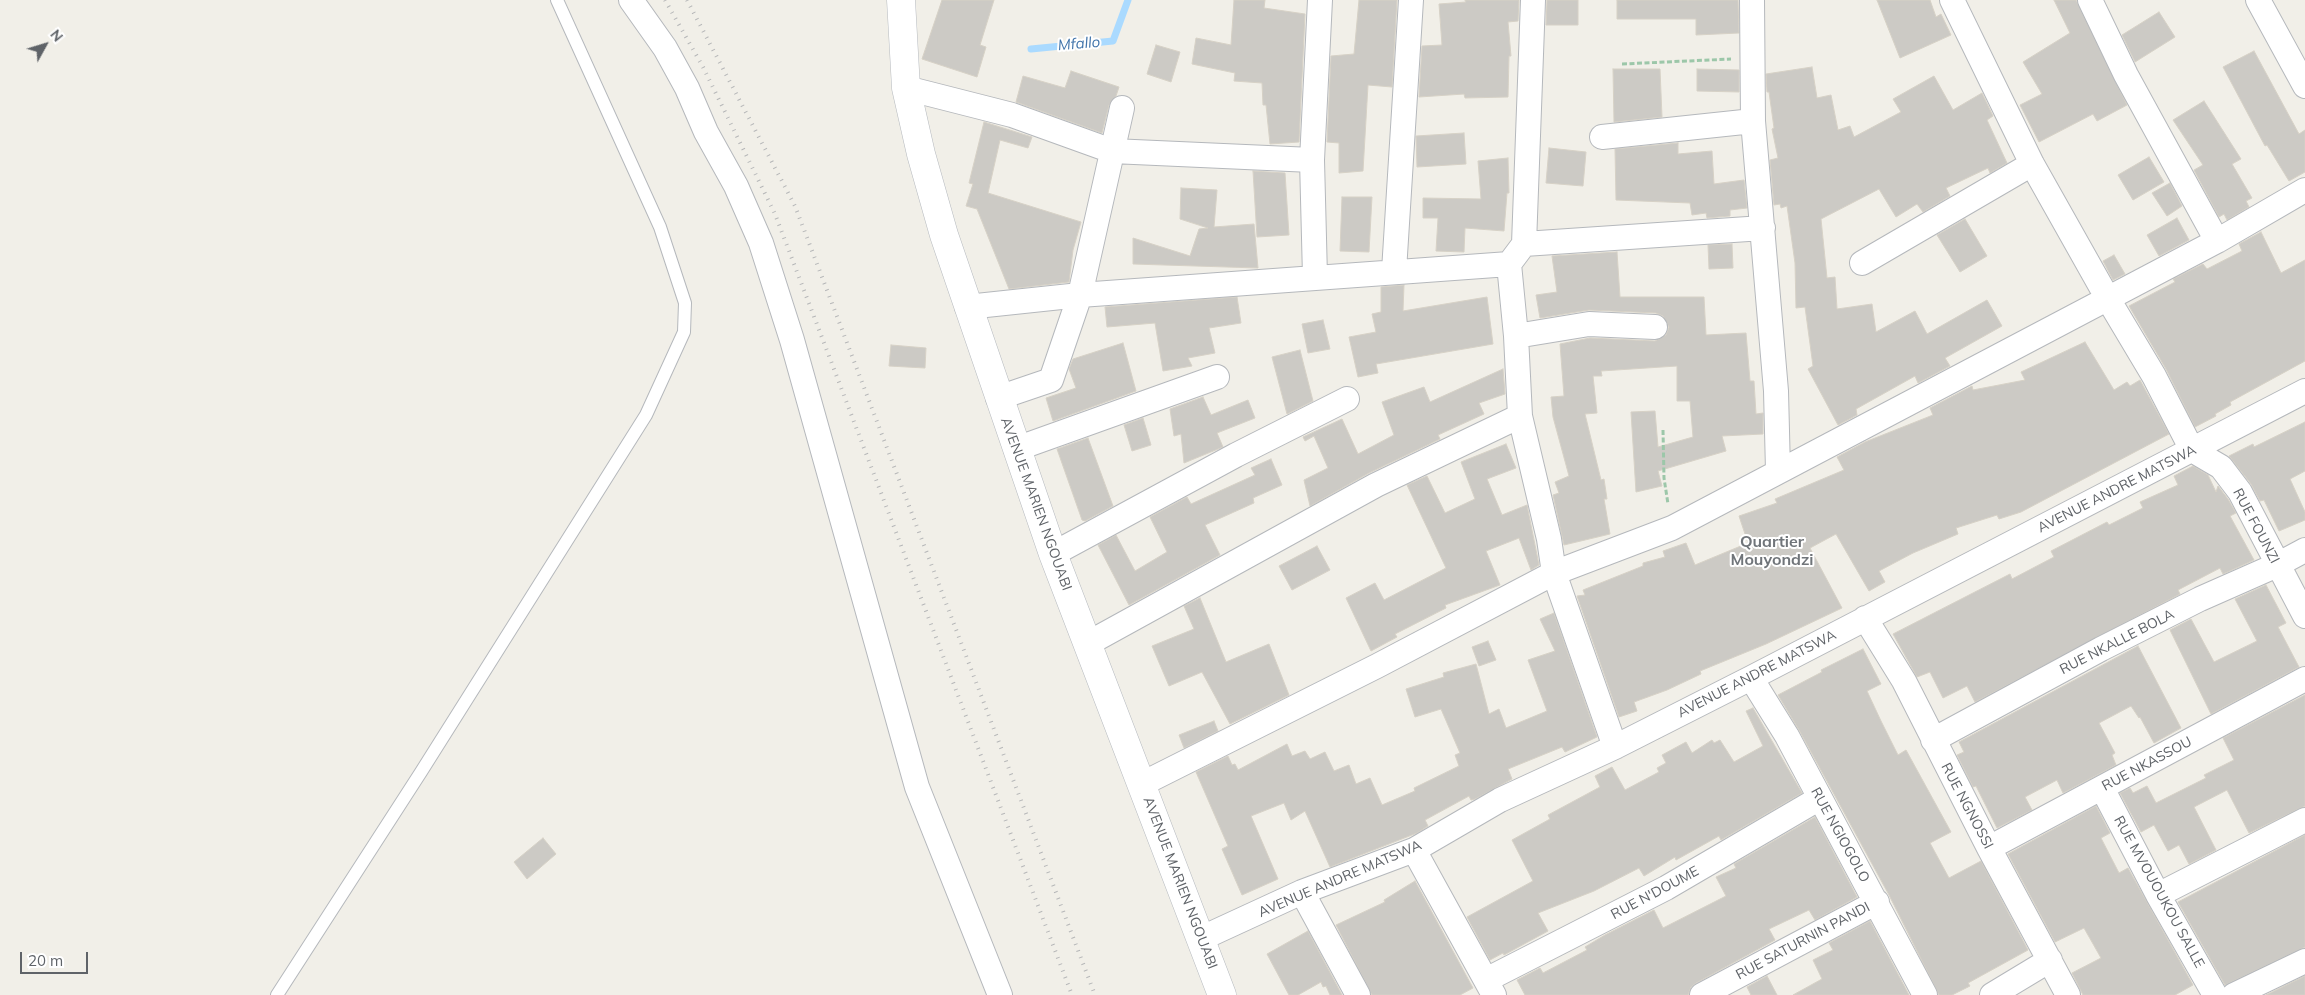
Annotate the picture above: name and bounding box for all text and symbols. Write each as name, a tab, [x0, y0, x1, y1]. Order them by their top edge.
north arrow	[20, 20, 70, 70]
text: N	[46, 26, 67, 45]
water label: Mfallo	[1057, 33, 1101, 55]
street label: AVENUE MARIEN NGOUABI	[997, 415, 1075, 593]
street label: AVENUE ANDRE MATSWA	[2035, 442, 2199, 536]
street label: RUE FOUNZI	[2229, 485, 2283, 567]
district label: Quartier Mouyondzi	[1730, 532, 1814, 570]
street label: RUE NKALLE BOLA	[2057, 606, 2177, 678]
street label: AVENUE ANDRE MATSWA	[1675, 627, 1839, 721]
street label: RUE NKASSOU	[2099, 733, 2195, 795]
street label: RUE NGNOSSI	[1937, 760, 1997, 852]
street label: RUE NGIOGOLO	[1807, 785, 1873, 885]
street label: AVENUE MARIEN NGOUABI	[1139, 795, 1221, 971]
street label: RUE MVOUOUKOU SALLE	[2110, 813, 2208, 971]
street label: AVENUE ANDRE MATSWA	[1256, 837, 1424, 921]
street label: RUE N'DOUME	[1608, 863, 1702, 923]
street label: RUE SATURNIN PANDI	[1733, 899, 1873, 983]
scale bar	[22, 942, 90, 974]
text: 20 m	[28, 951, 63, 970]

